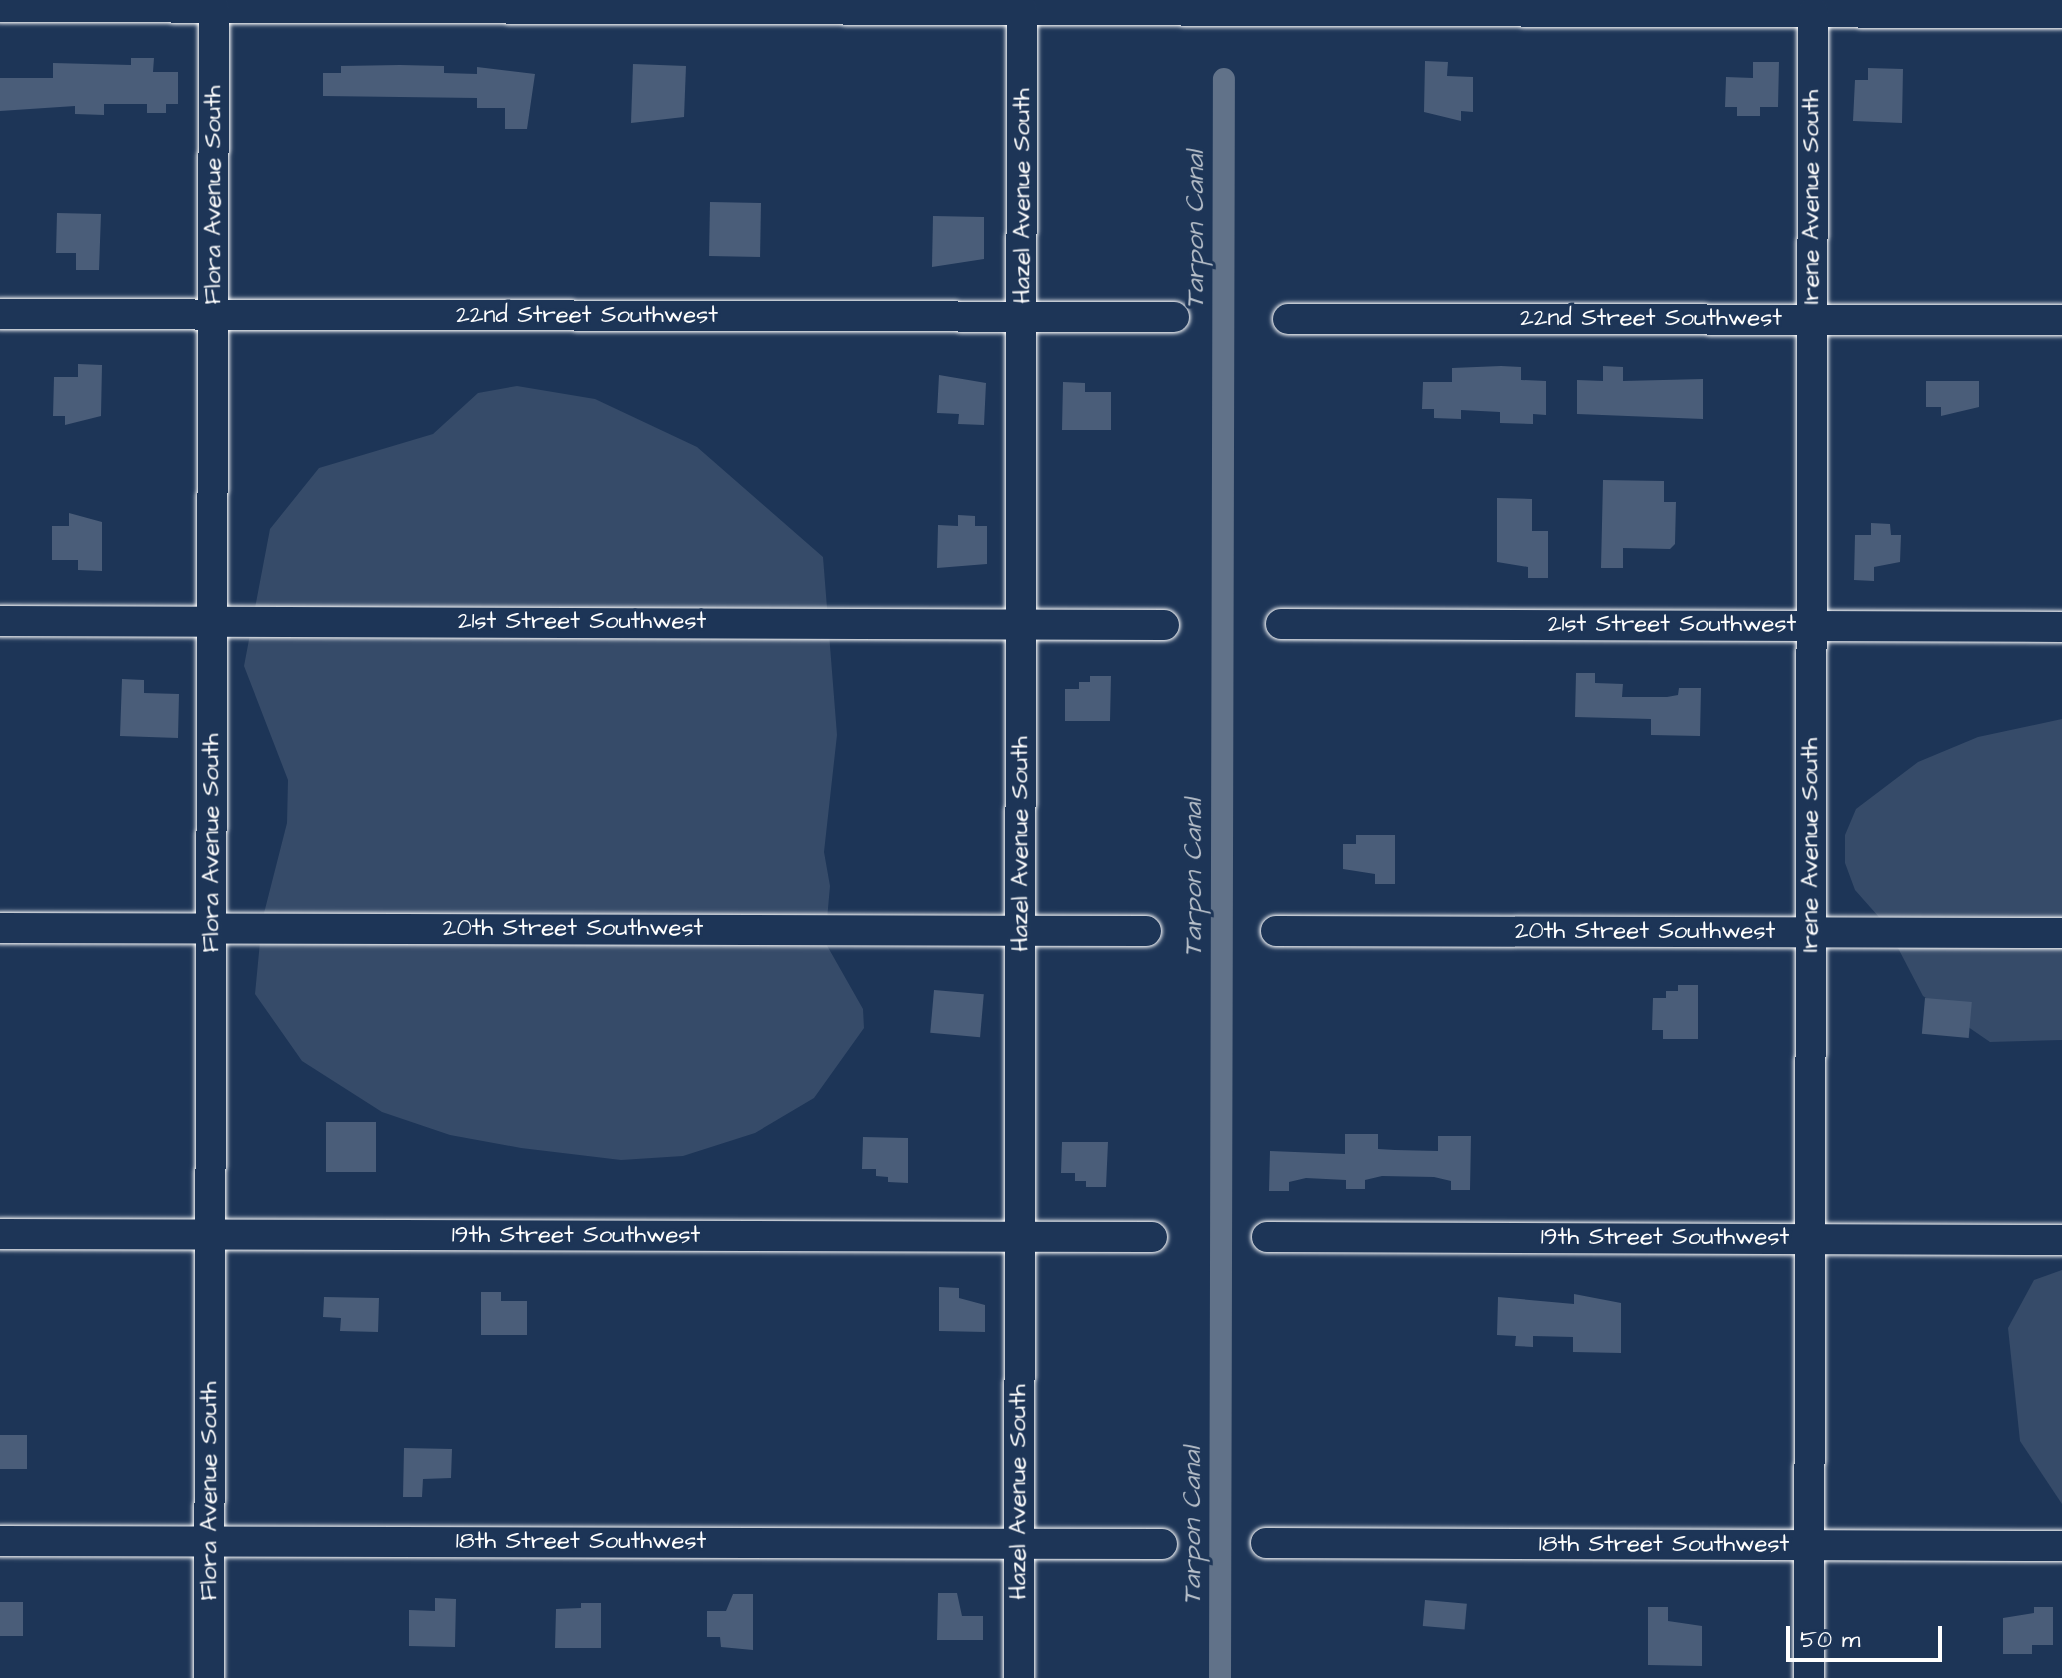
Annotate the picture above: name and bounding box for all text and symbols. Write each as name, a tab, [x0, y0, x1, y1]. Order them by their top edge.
street label: Flora Avenue South	[200, 85, 228, 305]
street label: Hazel Avenue South	[1009, 88, 1037, 304]
street label: Irene Avenue South	[1798, 90, 1826, 304]
water label: Tarpon Canal	[1180, 151, 1212, 309]
street label: 22nd Street Southwest	[456, 302, 718, 330]
street label: 22nd Street Southwest	[1520, 305, 1782, 333]
street label: 21st Street Southwest	[458, 608, 706, 636]
street label: 21st Street Southwest	[1548, 611, 1796, 639]
street label: Flora Avenue South	[198, 733, 226, 953]
street label: Hazel Avenue South	[1007, 736, 1035, 952]
street label: Irene Avenue South	[1797, 738, 1825, 952]
water label: Tarpon Canal	[1178, 799, 1210, 957]
street label: 20th Street Southwest	[443, 915, 703, 943]
street label: 20th Street Southwest	[1515, 918, 1775, 946]
street label: 19th Street Southwest	[452, 1222, 700, 1250]
street label: 19th Street Southwest	[1541, 1224, 1789, 1252]
street label: Flora Avenue South	[196, 1381, 224, 1601]
street label: Hazel Avenue South	[1005, 1384, 1033, 1600]
water label: Tarpon Canal	[1177, 1447, 1209, 1605]
street label: 18th Street Southwest	[456, 1528, 706, 1556]
street label: 18th Street Southwest	[1539, 1531, 1789, 1559]
scale bar	[1790, 1610, 1946, 1660]
text: 50 m	[1800, 1623, 1860, 1657]

